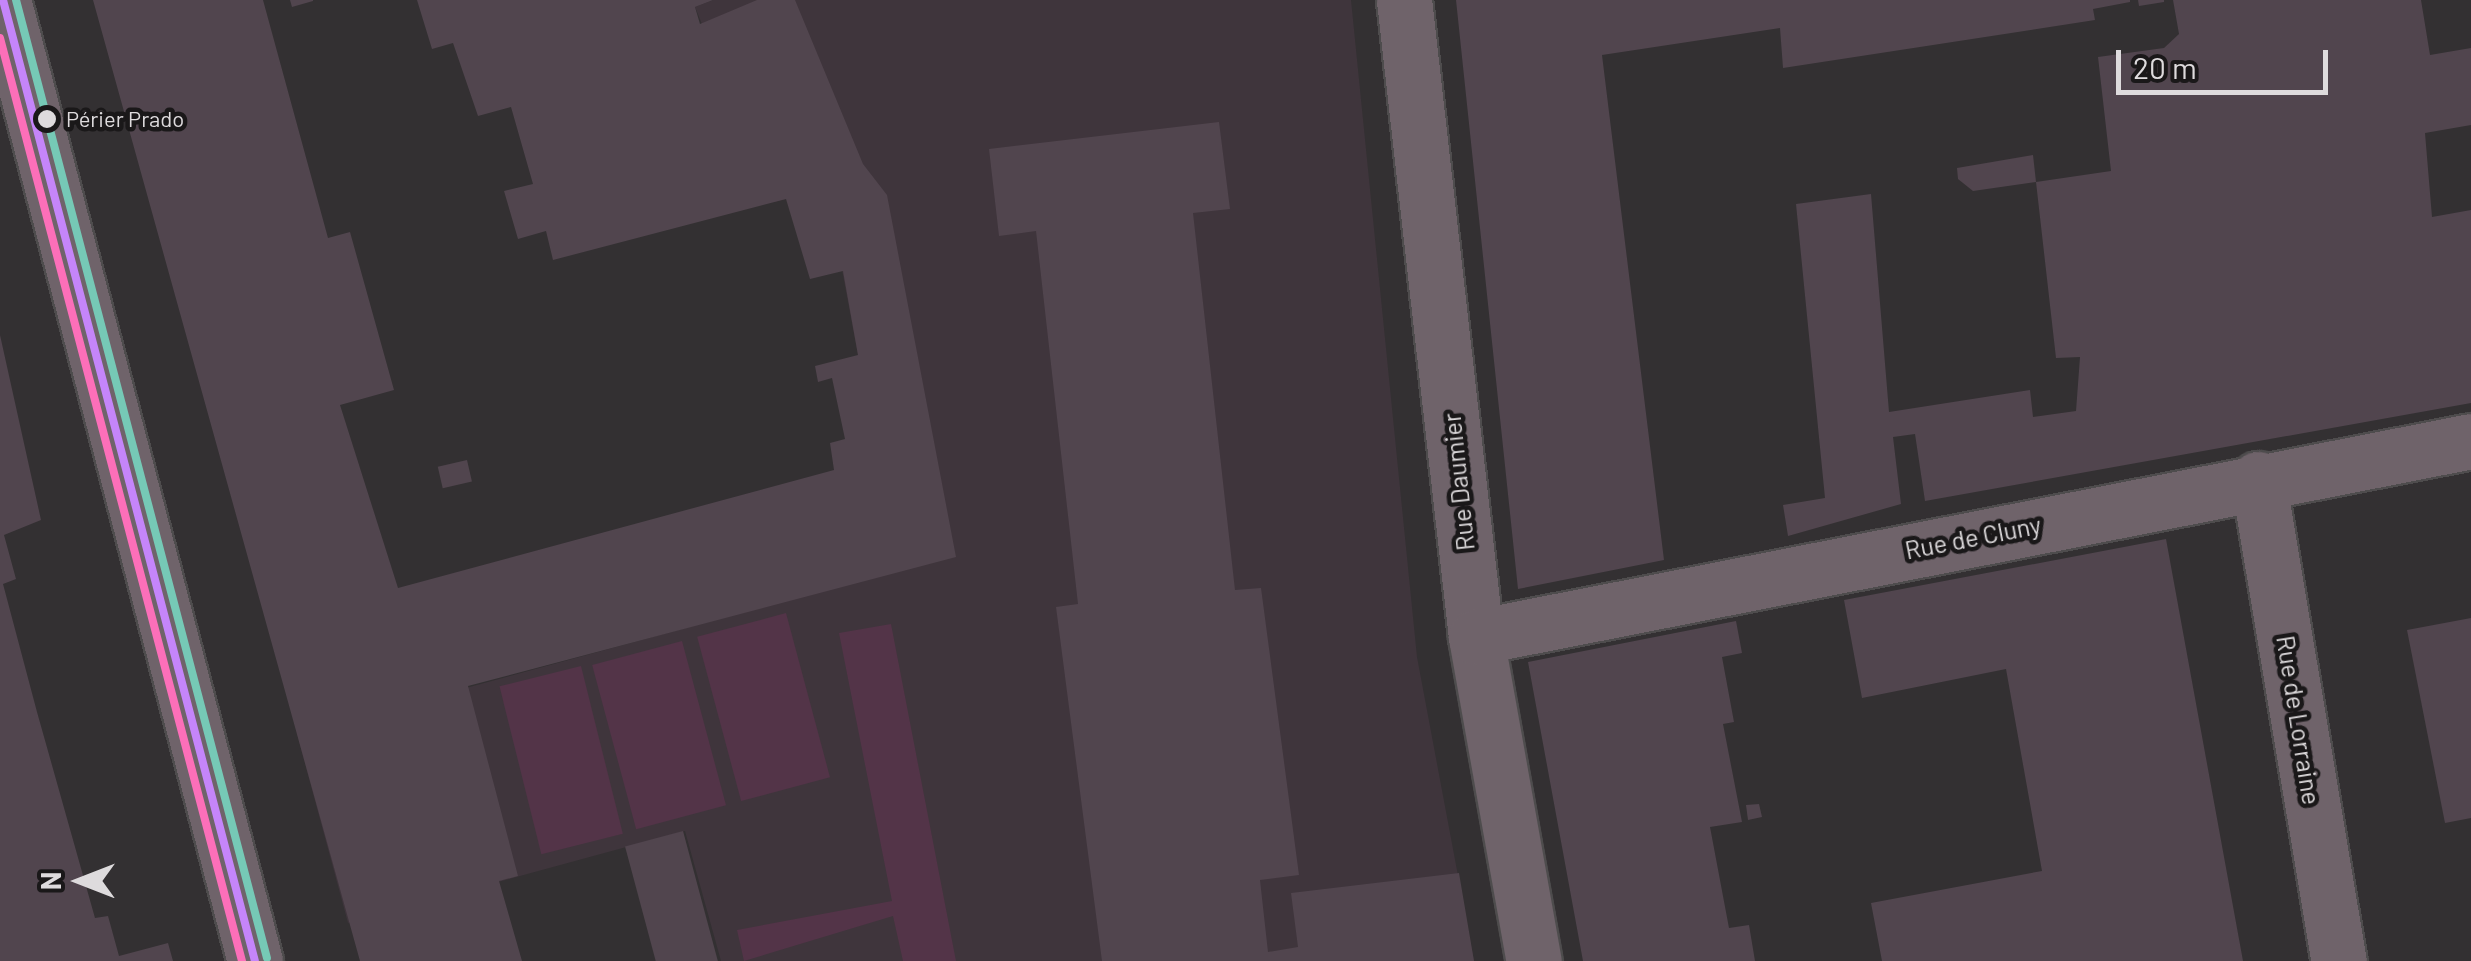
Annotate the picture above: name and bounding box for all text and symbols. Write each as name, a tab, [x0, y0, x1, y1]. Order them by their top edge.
scale bar	[2121, 30, 2334, 92]
text: 20 m	[2133, 49, 2197, 85]
place label: Périer Prado	[66, 106, 184, 132]
marker: Périer Prado	[37, 109, 57, 129]
street label: Rue Daumier	[1436, 412, 1480, 552]
street label: Rue de Cluny	[1902, 509, 2044, 565]
street label: Rue de Lorraine	[2271, 633, 2327, 807]
north arrow	[30, 831, 130, 931]
text: N	[33, 872, 67, 890]

